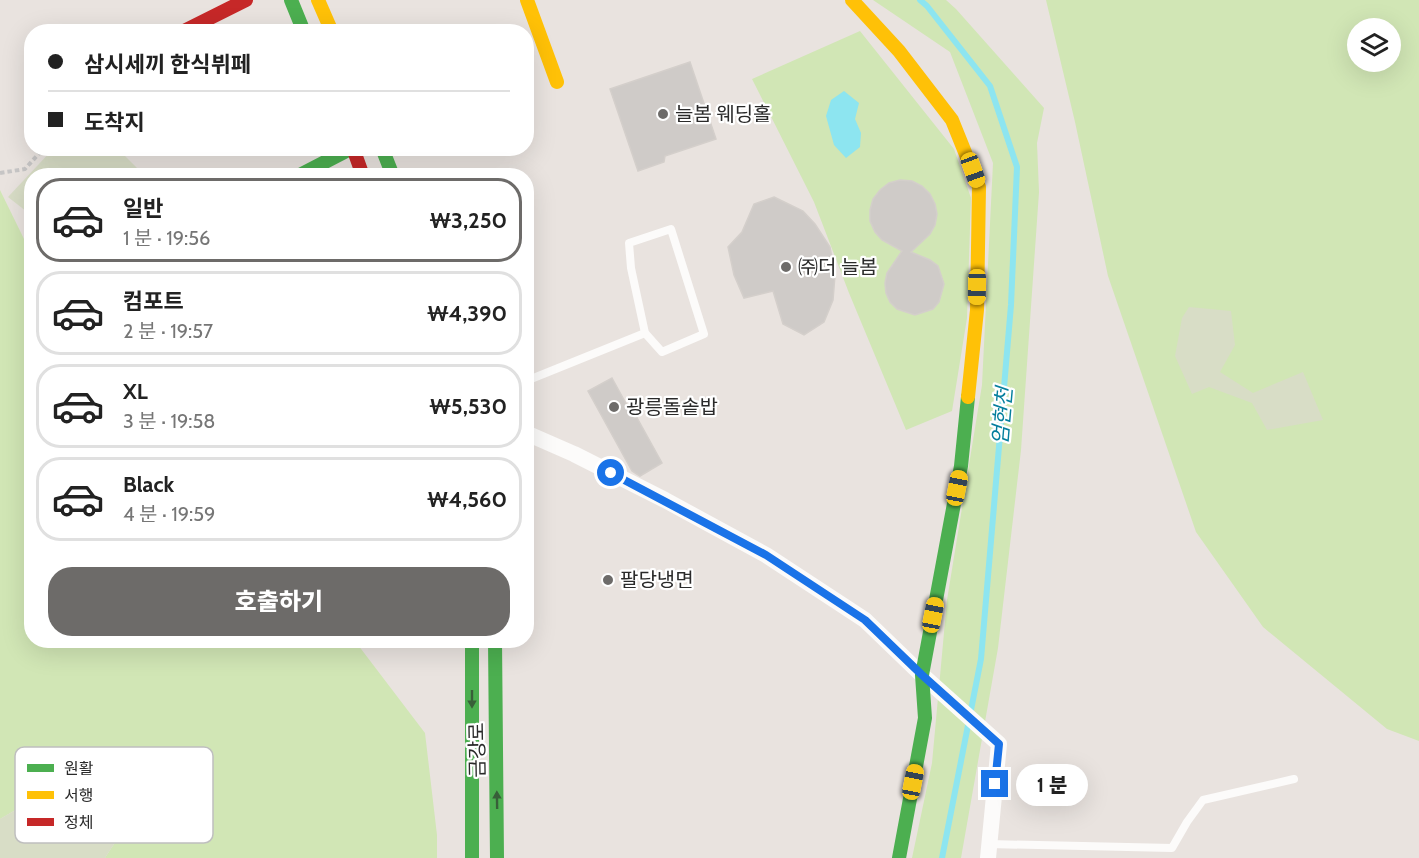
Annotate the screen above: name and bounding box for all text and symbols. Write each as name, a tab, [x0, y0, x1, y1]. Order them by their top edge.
map controls	[1347, 18, 1401, 72]
button: layers	[1347, 18, 1401, 72]
text: 삼시세끼 한식뷔페	[84, 51, 251, 78]
place label: 늘봄 웨딩홀	[675, 102, 772, 126]
marker: 늘봄 웨딩홀	[656, 107, 670, 121]
text: 도착지	[84, 109, 145, 136]
car	[958, 150, 988, 190]
icon: car	[51, 193, 105, 247]
text: 일반	[123, 195, 163, 222]
text: ₩3,250	[430, 207, 507, 234]
text: 1 분 · 19:56	[123, 226, 210, 250]
place label: ㈜더 늘봄	[798, 255, 878, 279]
marker: ㈜더 늘봄	[779, 260, 793, 274]
car	[968, 269, 986, 305]
icon: car	[51, 286, 105, 340]
text: 컴포트	[123, 288, 184, 315]
text: ₩4,390	[427, 300, 507, 327]
text: 2 분 · 19:57	[123, 319, 213, 343]
text: XL	[123, 378, 148, 405]
icon: car	[51, 379, 105, 433]
water label: 엄현천	[987, 383, 1017, 446]
text: ₩5,530	[430, 393, 507, 420]
place label: 광릉돌솥밥	[626, 395, 718, 419]
marker: 광릉돌솥밥	[607, 400, 621, 414]
text: 3 분 · 19:58	[123, 409, 215, 433]
route start	[597, 459, 624, 486]
car	[945, 469, 969, 507]
text: Black	[123, 471, 174, 498]
icon: car	[51, 472, 105, 526]
text: ₩4,560	[427, 486, 507, 513]
text: 4 분 · 19:59	[123, 502, 215, 526]
button: 호출하기	[48, 567, 510, 636]
place label: 팔당냉면	[620, 568, 694, 592]
marker: 팔당냉면	[601, 573, 615, 587]
car	[921, 596, 945, 634]
one-way arrow	[467, 689, 477, 708]
street label: 금강로	[465, 722, 489, 778]
legend	[15, 747, 213, 843]
text: 원활	[64, 759, 94, 778]
car	[901, 763, 925, 801]
callout: 1 분	[1016, 763, 1088, 805]
route end	[981, 770, 1008, 797]
text: 1 분	[1037, 773, 1067, 797]
text: 서행	[64, 786, 93, 805]
one-way arrow	[492, 790, 502, 809]
text: 정체	[64, 813, 93, 832]

